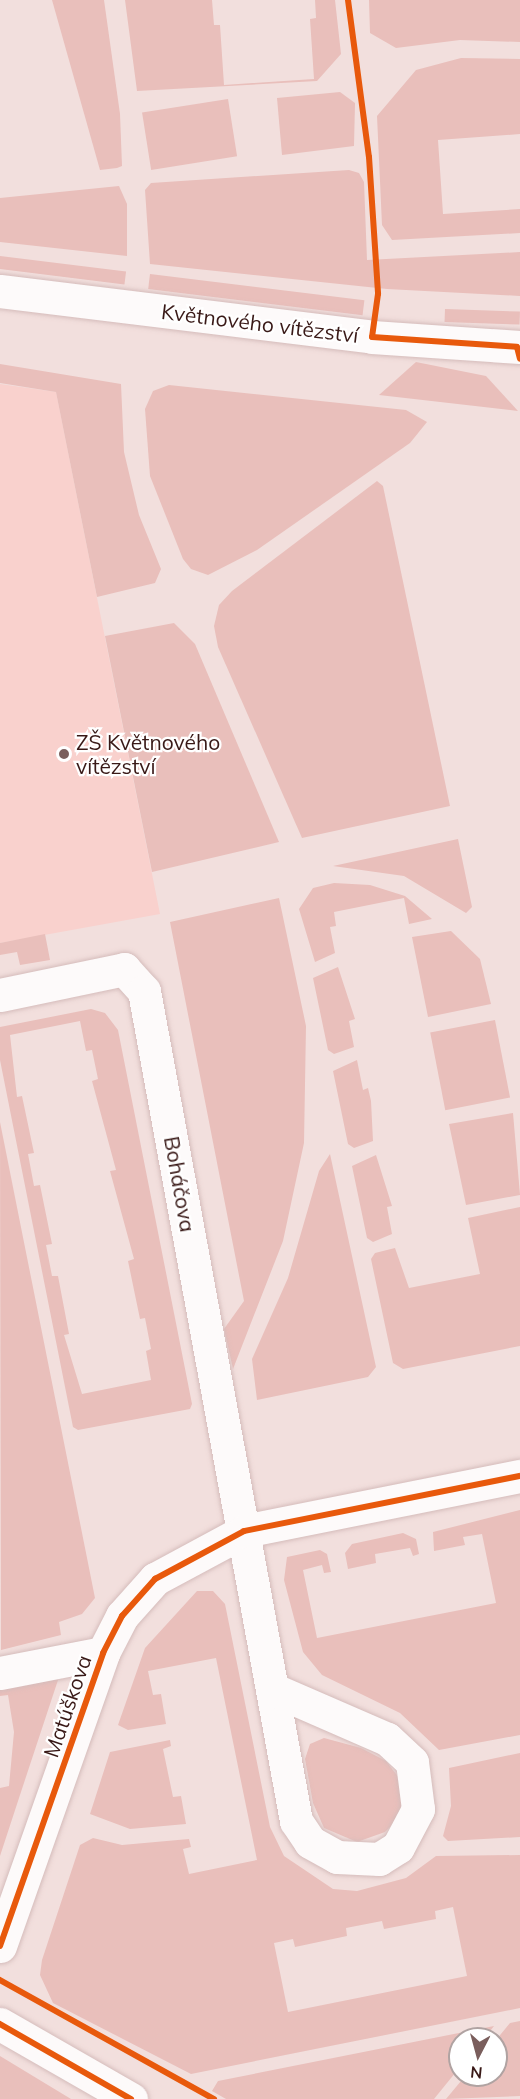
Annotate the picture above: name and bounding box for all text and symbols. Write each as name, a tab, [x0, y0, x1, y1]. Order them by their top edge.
street label: Květnového vítězství	[160, 298, 360, 348]
place label: ZŠ Květnového vítězství	[76, 729, 220, 779]
marker: ZŠ Květnového vítězství	[57, 747, 71, 761]
street label: Boháčova	[159, 1134, 201, 1234]
street label: Matúškova	[38, 1652, 96, 1760]
north arrow	[448, 2027, 508, 2087]
text: N	[469, 2062, 483, 2083]

